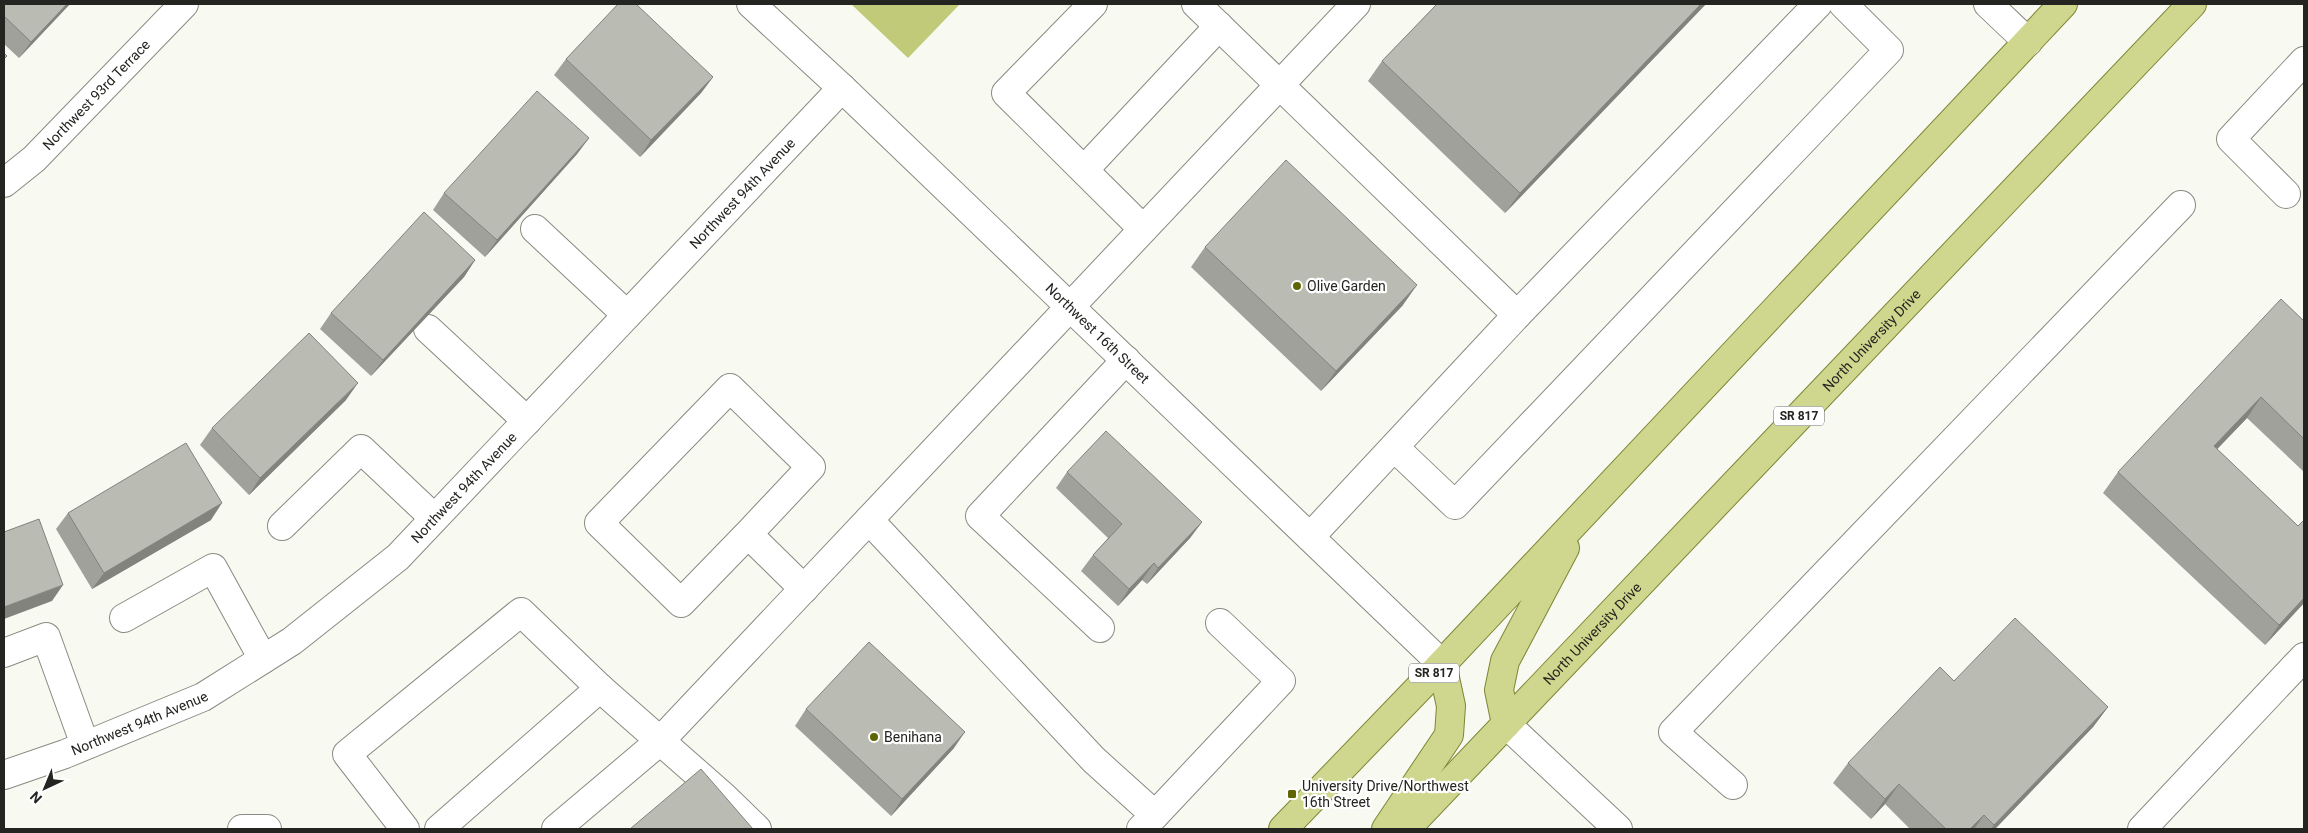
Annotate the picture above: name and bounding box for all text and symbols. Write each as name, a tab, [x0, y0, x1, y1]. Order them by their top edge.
street label: Northwest 93rd Terrace	[39, 36, 153, 153]
street label: Northwest 94th Avenue	[686, 135, 798, 252]
place label: Olive Garden	[1307, 278, 1386, 294]
street label: Northwest 16th Street	[1042, 280, 1153, 387]
marker: Olive Garden	[1291, 280, 1303, 292]
street label: North University Drive	[1819, 286, 1924, 395]
road number: SR 817	[1774, 406, 1824, 426]
street label: Northwest 94th Avenue	[408, 429, 520, 546]
street label: North University Drive	[1540, 579, 1645, 688]
road number: SR 817	[1409, 664, 1459, 682]
street label: Northwest 94th Avenue	[69, 688, 211, 759]
place label: Benihana	[884, 729, 942, 745]
marker: Benihana	[868, 731, 880, 743]
north arrow	[20, 763, 70, 813]
place label: University Drive/Northwest 16th Street	[1302, 778, 1469, 810]
text: N	[27, 788, 45, 807]
marker: University Drive/Northwest 16th Street	[1286, 788, 1298, 800]

